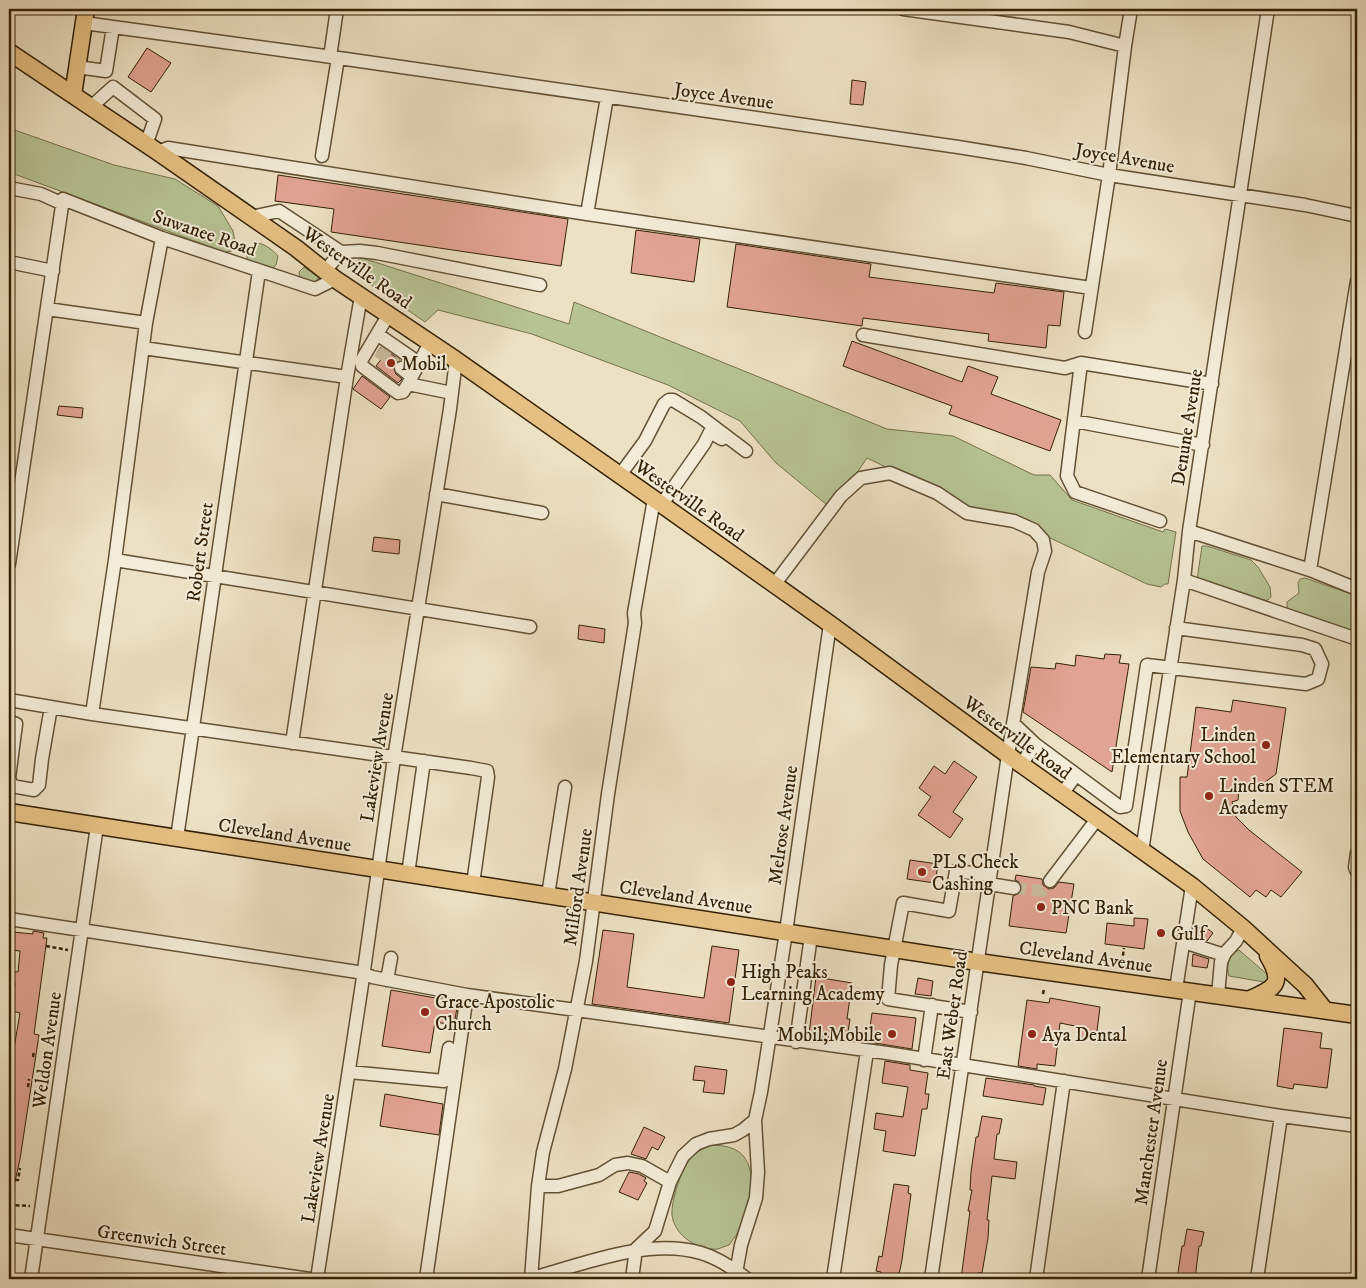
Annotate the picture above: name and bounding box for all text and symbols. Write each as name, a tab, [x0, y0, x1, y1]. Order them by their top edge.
street label: Joyce Avenue	[671, 78, 775, 115]
street label: Joyce Avenue	[1071, 138, 1176, 179]
street label: Suwanee Road	[150, 205, 260, 262]
street label: Westerville Road	[297, 222, 417, 315]
place label: Mobil	[401, 353, 447, 376]
marker: Mobil	[385, 357, 397, 369]
street label: Denune Avenue	[1167, 367, 1208, 487]
street label: Westerville Road	[629, 455, 749, 548]
street label: Robert Street	[182, 501, 219, 604]
street label: Lakeview Avenue	[356, 691, 399, 824]
street label: Westerville Road	[958, 691, 1076, 785]
place label: Linden Elementary School	[1111, 724, 1256, 769]
marker: Linden Elementary School	[1260, 739, 1272, 751]
street label: Melrose Avenue	[764, 764, 803, 886]
place label: Linden STEM Academy	[1219, 775, 1334, 820]
marker: Linden STEM Academy	[1203, 790, 1215, 802]
street label: Cleveland Avenue	[217, 814, 353, 857]
street label: Milford Avenue	[559, 827, 598, 947]
place label: PLS Check Cashing	[932, 851, 1019, 896]
marker: PLS Check Cashing	[916, 866, 928, 878]
street label: Cleveland Avenue	[618, 876, 754, 919]
place label: PNC Bank	[1051, 897, 1134, 920]
marker: PNC Bank	[1035, 901, 1047, 913]
place label: Gulf	[1171, 923, 1208, 946]
marker: Gulf	[1155, 927, 1167, 939]
street label: Cleveland Avenue	[1018, 937, 1154, 978]
street label: East Weber Road	[932, 949, 973, 1081]
place label: High Peaks Learning Academy	[741, 961, 886, 1006]
marker: High Peaks Learning Academy	[725, 976, 737, 988]
street label: Weldon Avenue	[28, 990, 67, 1111]
place label: Grace Apostolic Church	[435, 991, 555, 1036]
marker: Grace Apostolic Church	[419, 1006, 431, 1018]
place label: Mobil;Mobile	[777, 1024, 882, 1047]
place label: Aya Dental	[1042, 1024, 1127, 1047]
marker: Mobil;Mobile	[886, 1028, 898, 1040]
marker: Aya Dental	[1026, 1028, 1038, 1040]
street label: Manchester Avenue	[1130, 1057, 1173, 1207]
street label: Lakeview Avenue	[297, 1092, 340, 1225]
street label: Greenwich Street	[96, 1220, 228, 1261]

